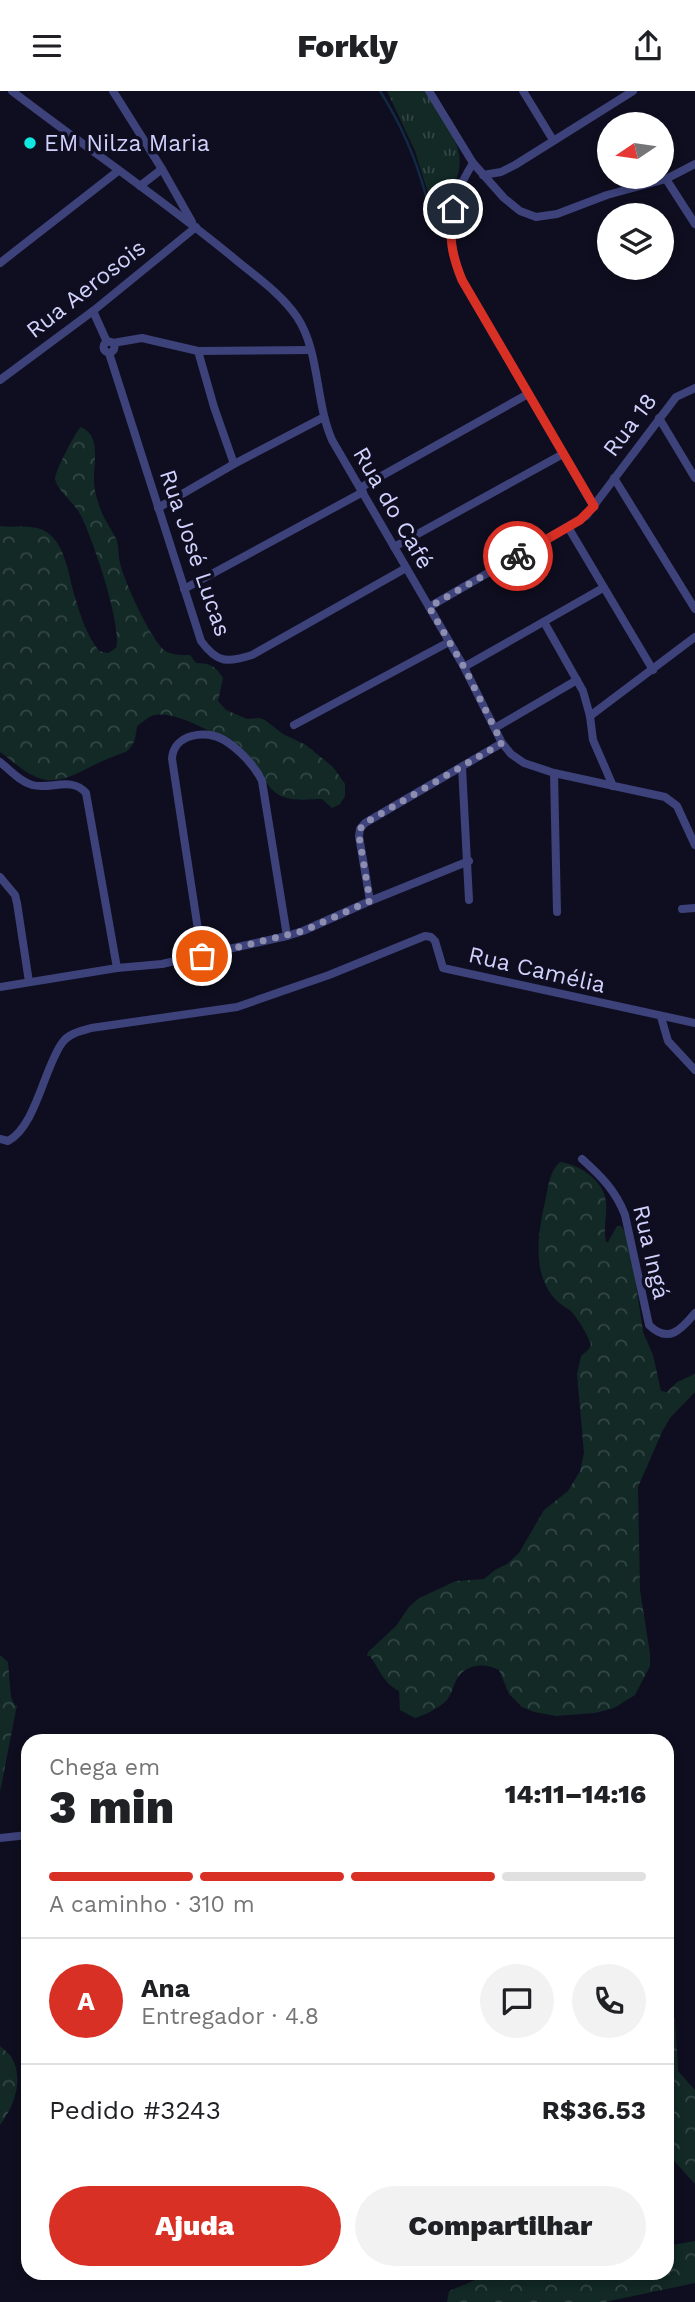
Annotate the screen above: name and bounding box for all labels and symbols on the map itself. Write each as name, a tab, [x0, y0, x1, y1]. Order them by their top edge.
north arrow	[597, 112, 674, 189]
place label: EM Nilza Maria	[44, 130, 210, 157]
marker: EM Nilza Maria	[22, 135, 38, 151]
pin	[423, 179, 483, 239]
street label: Rua Aerosois	[21, 234, 151, 344]
street label: Rua 18	[597, 388, 663, 462]
street label: Rua do Café	[347, 442, 439, 574]
street label: Rua José Lucas	[154, 466, 236, 640]
courier	[483, 521, 553, 591]
pin	[172, 926, 232, 986]
street label: Rua Camélia	[466, 941, 608, 999]
street label: Rua Ingá	[627, 1202, 675, 1302]

